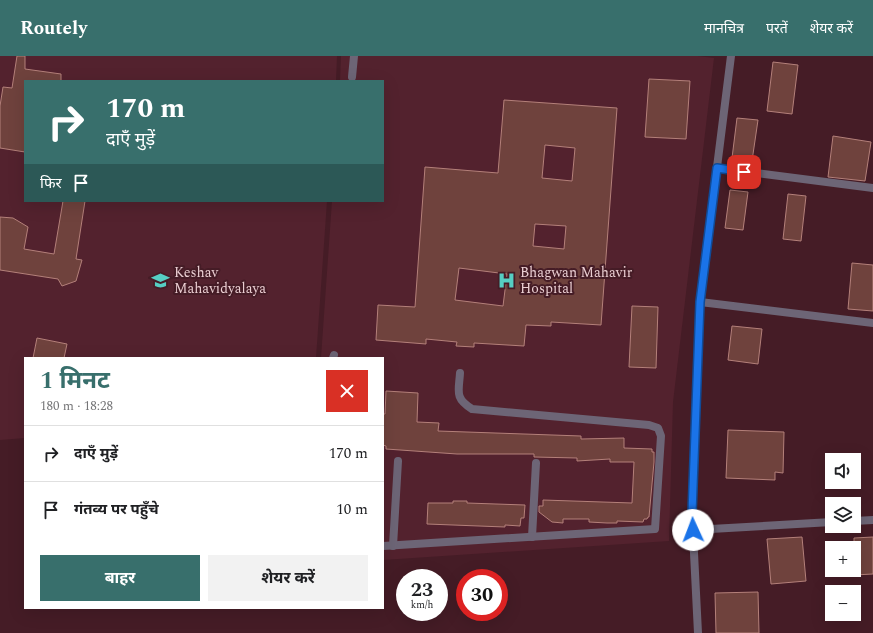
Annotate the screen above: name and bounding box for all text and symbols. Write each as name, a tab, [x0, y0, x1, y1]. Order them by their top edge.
text: Routely	[20, 14, 87, 43]
text: मानचित्र	[704, 18, 744, 39]
text: परतें	[766, 18, 788, 39]
text: शेयर करें	[810, 18, 853, 39]
text: 170 m	[106, 87, 185, 130]
icon: right	[40, 96, 92, 148]
text: दाएँ मुड़ें	[106, 126, 155, 153]
pin	[727, 155, 761, 189]
icon: arrive	[733, 161, 755, 183]
text: फिर	[40, 172, 62, 195]
icon: arrive	[70, 172, 92, 194]
place label: Keshav Mahavidyalaya	[174, 262, 266, 299]
place label: Bhagwan Mahavir Hospital	[520, 262, 633, 299]
school or university icon: Keshav Mahavidyalaya	[151, 270, 171, 290]
hospital icon: Bhagwan Mahavir Hospital	[497, 270, 517, 290]
text: 1 मिनट	[40, 363, 110, 399]
button: close	[326, 370, 368, 412]
text: 180 m · 18:28	[40, 396, 113, 416]
text: दाएँ मुड़ें	[74, 442, 118, 465]
text: 170 m	[329, 442, 368, 465]
icon: right	[40, 443, 62, 465]
map controls	[825, 453, 861, 621]
button: sound	[825, 453, 861, 489]
button: layers	[825, 497, 861, 533]
text: गंतव्य पर पहुँचे	[74, 498, 159, 521]
text: 10 m	[336, 498, 368, 521]
icon: arrive	[40, 499, 62, 521]
position arrow	[672, 509, 714, 551]
button: +	[825, 541, 861, 577]
button: बाहर	[40, 555, 200, 601]
button: शेयर करें	[208, 555, 368, 601]
speed limit sign: 30	[456, 569, 508, 621]
text: 23	[411, 575, 433, 605]
button: −	[825, 585, 861, 621]
text: km/h	[411, 597, 433, 613]

